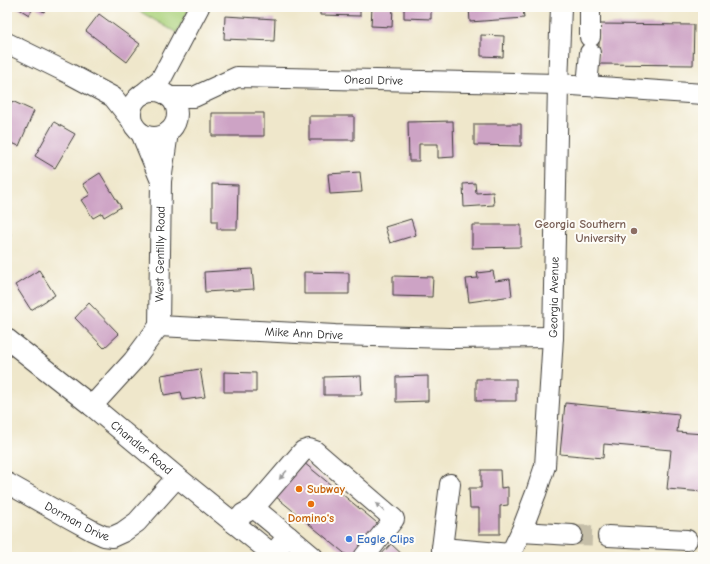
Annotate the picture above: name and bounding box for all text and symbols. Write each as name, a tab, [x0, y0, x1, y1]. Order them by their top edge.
street label: Oneal Drive	[344, 72, 403, 88]
street label: West Gentilly Road	[152, 206, 168, 302]
place label: Georgia Southern University	[535, 217, 626, 245]
marker: Georgia Southern University	[629, 226, 639, 236]
street label: Georgia Avenue	[546, 256, 562, 338]
street label: Mike Ann Drive	[264, 324, 343, 342]
street label: Chandler Road	[108, 418, 176, 477]
one-way arrow	[278, 469, 287, 480]
place label: Subway	[307, 482, 346, 496]
marker: Subway	[294, 484, 304, 494]
street label: Dorman Drive	[42, 499, 110, 544]
marker: Domino's	[306, 499, 316, 509]
one-way arrow	[375, 503, 386, 512]
place label: Domino's	[288, 511, 334, 525]
place label: Eagle Clips	[357, 532, 414, 546]
marker: Eagle Clips	[344, 534, 354, 544]

